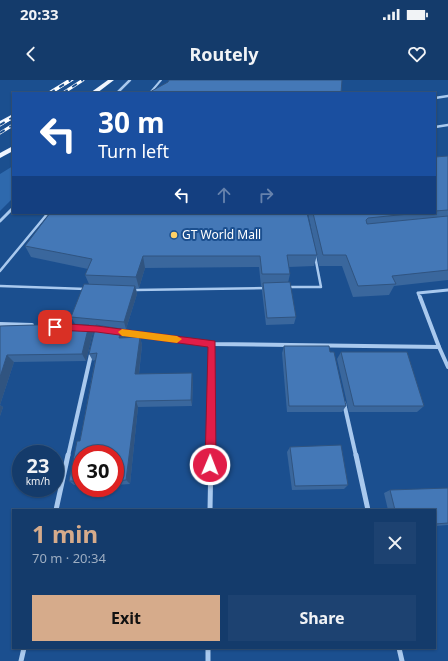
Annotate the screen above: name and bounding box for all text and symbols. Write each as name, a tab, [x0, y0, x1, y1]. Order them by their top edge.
text: 20:33	[20, 4, 59, 24]
text: Routely	[190, 42, 258, 66]
icon: back	[20, 43, 42, 65]
icon: heart	[406, 43, 428, 65]
text: 30 m	[98, 103, 165, 141]
icon: left	[32, 108, 84, 160]
text: Turn left	[98, 139, 169, 163]
icon: left	[171, 184, 193, 206]
icon: ahead	[213, 184, 235, 206]
icon: right	[255, 184, 277, 206]
place label: GT World Mall	[182, 226, 261, 243]
marker: GT World Mall	[169, 230, 179, 240]
pin	[38, 310, 72, 344]
icon: arrive	[44, 316, 66, 338]
position arrow	[189, 444, 231, 486]
speed limit sign: 30	[72, 445, 124, 497]
text: 23	[27, 452, 49, 479]
text: km/h	[26, 474, 50, 488]
text: 1 min	[32, 517, 98, 550]
button: close	[374, 522, 416, 564]
text: 70 m · 20:34	[32, 549, 106, 567]
button: Exit	[32, 595, 220, 641]
button: Share	[228, 595, 416, 641]

